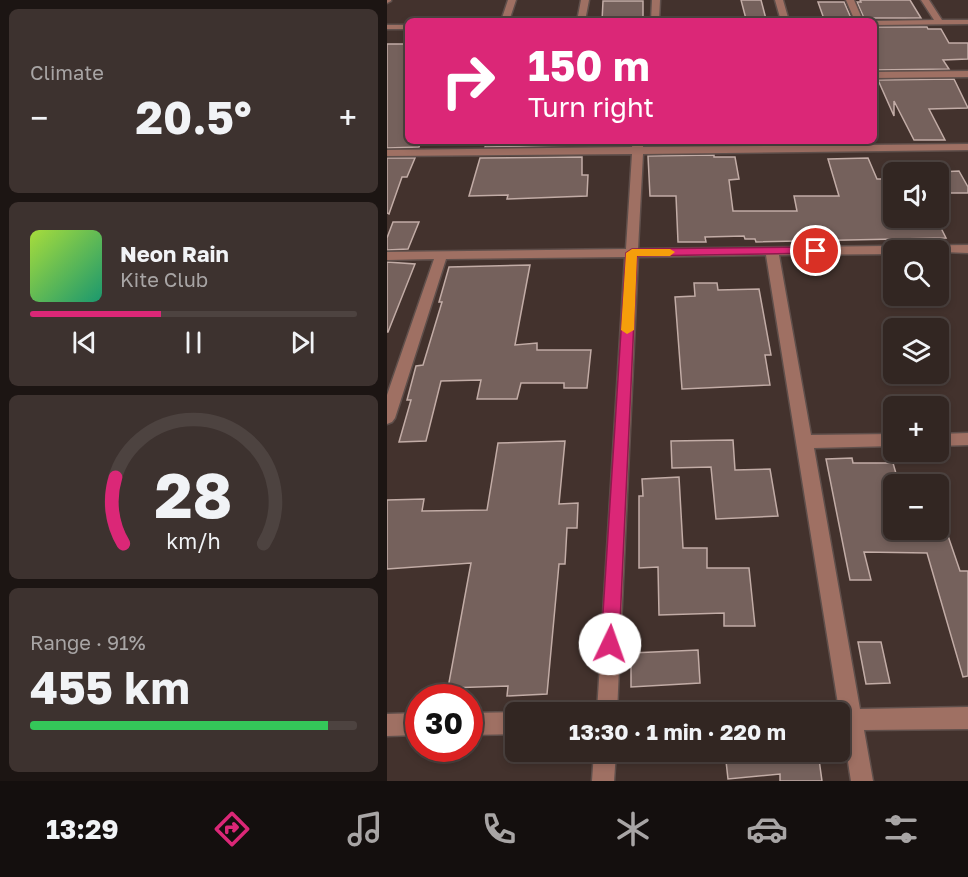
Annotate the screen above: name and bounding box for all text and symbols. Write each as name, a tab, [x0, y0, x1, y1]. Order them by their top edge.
text: 150 m	[528, 40, 650, 90]
icon: right	[429, 42, 507, 120]
text: Climate	[30, 60, 104, 84]
text: 20.5°	[135, 90, 252, 144]
text: Turn right	[528, 91, 654, 123]
text: −	[30, 98, 48, 137]
text: +	[339, 98, 357, 137]
map controls	[883, 162, 949, 540]
button: sound	[883, 162, 949, 228]
pin	[790, 225, 841, 276]
icon: arrive	[799, 234, 832, 267]
text: Neon Rain	[120, 240, 229, 267]
button: search	[883, 240, 949, 306]
text: Kite Club	[120, 267, 208, 291]
button: layers	[883, 318, 949, 384]
icon: previous	[68, 326, 101, 359]
icon: pause	[177, 326, 210, 359]
icon: next	[286, 326, 319, 359]
button: +	[883, 396, 949, 462]
text: 28	[154, 457, 232, 532]
button: −	[883, 474, 949, 540]
text: km/h	[166, 528, 221, 554]
position arrow	[578, 612, 642, 676]
text: Range · 91%	[30, 630, 146, 654]
text: 455 km	[30, 660, 190, 714]
speed limit sign: 30	[405, 684, 483, 762]
text: 13:30 · 1 min · 220 m	[569, 718, 786, 745]
icon: directions	[211, 808, 253, 850]
icon: music	[344, 808, 386, 850]
icon: phone	[478, 808, 520, 850]
icon: climate	[612, 808, 654, 850]
icon: car	[746, 808, 788, 850]
icon: filters	[880, 808, 922, 850]
text: 13:29	[46, 813, 119, 845]

